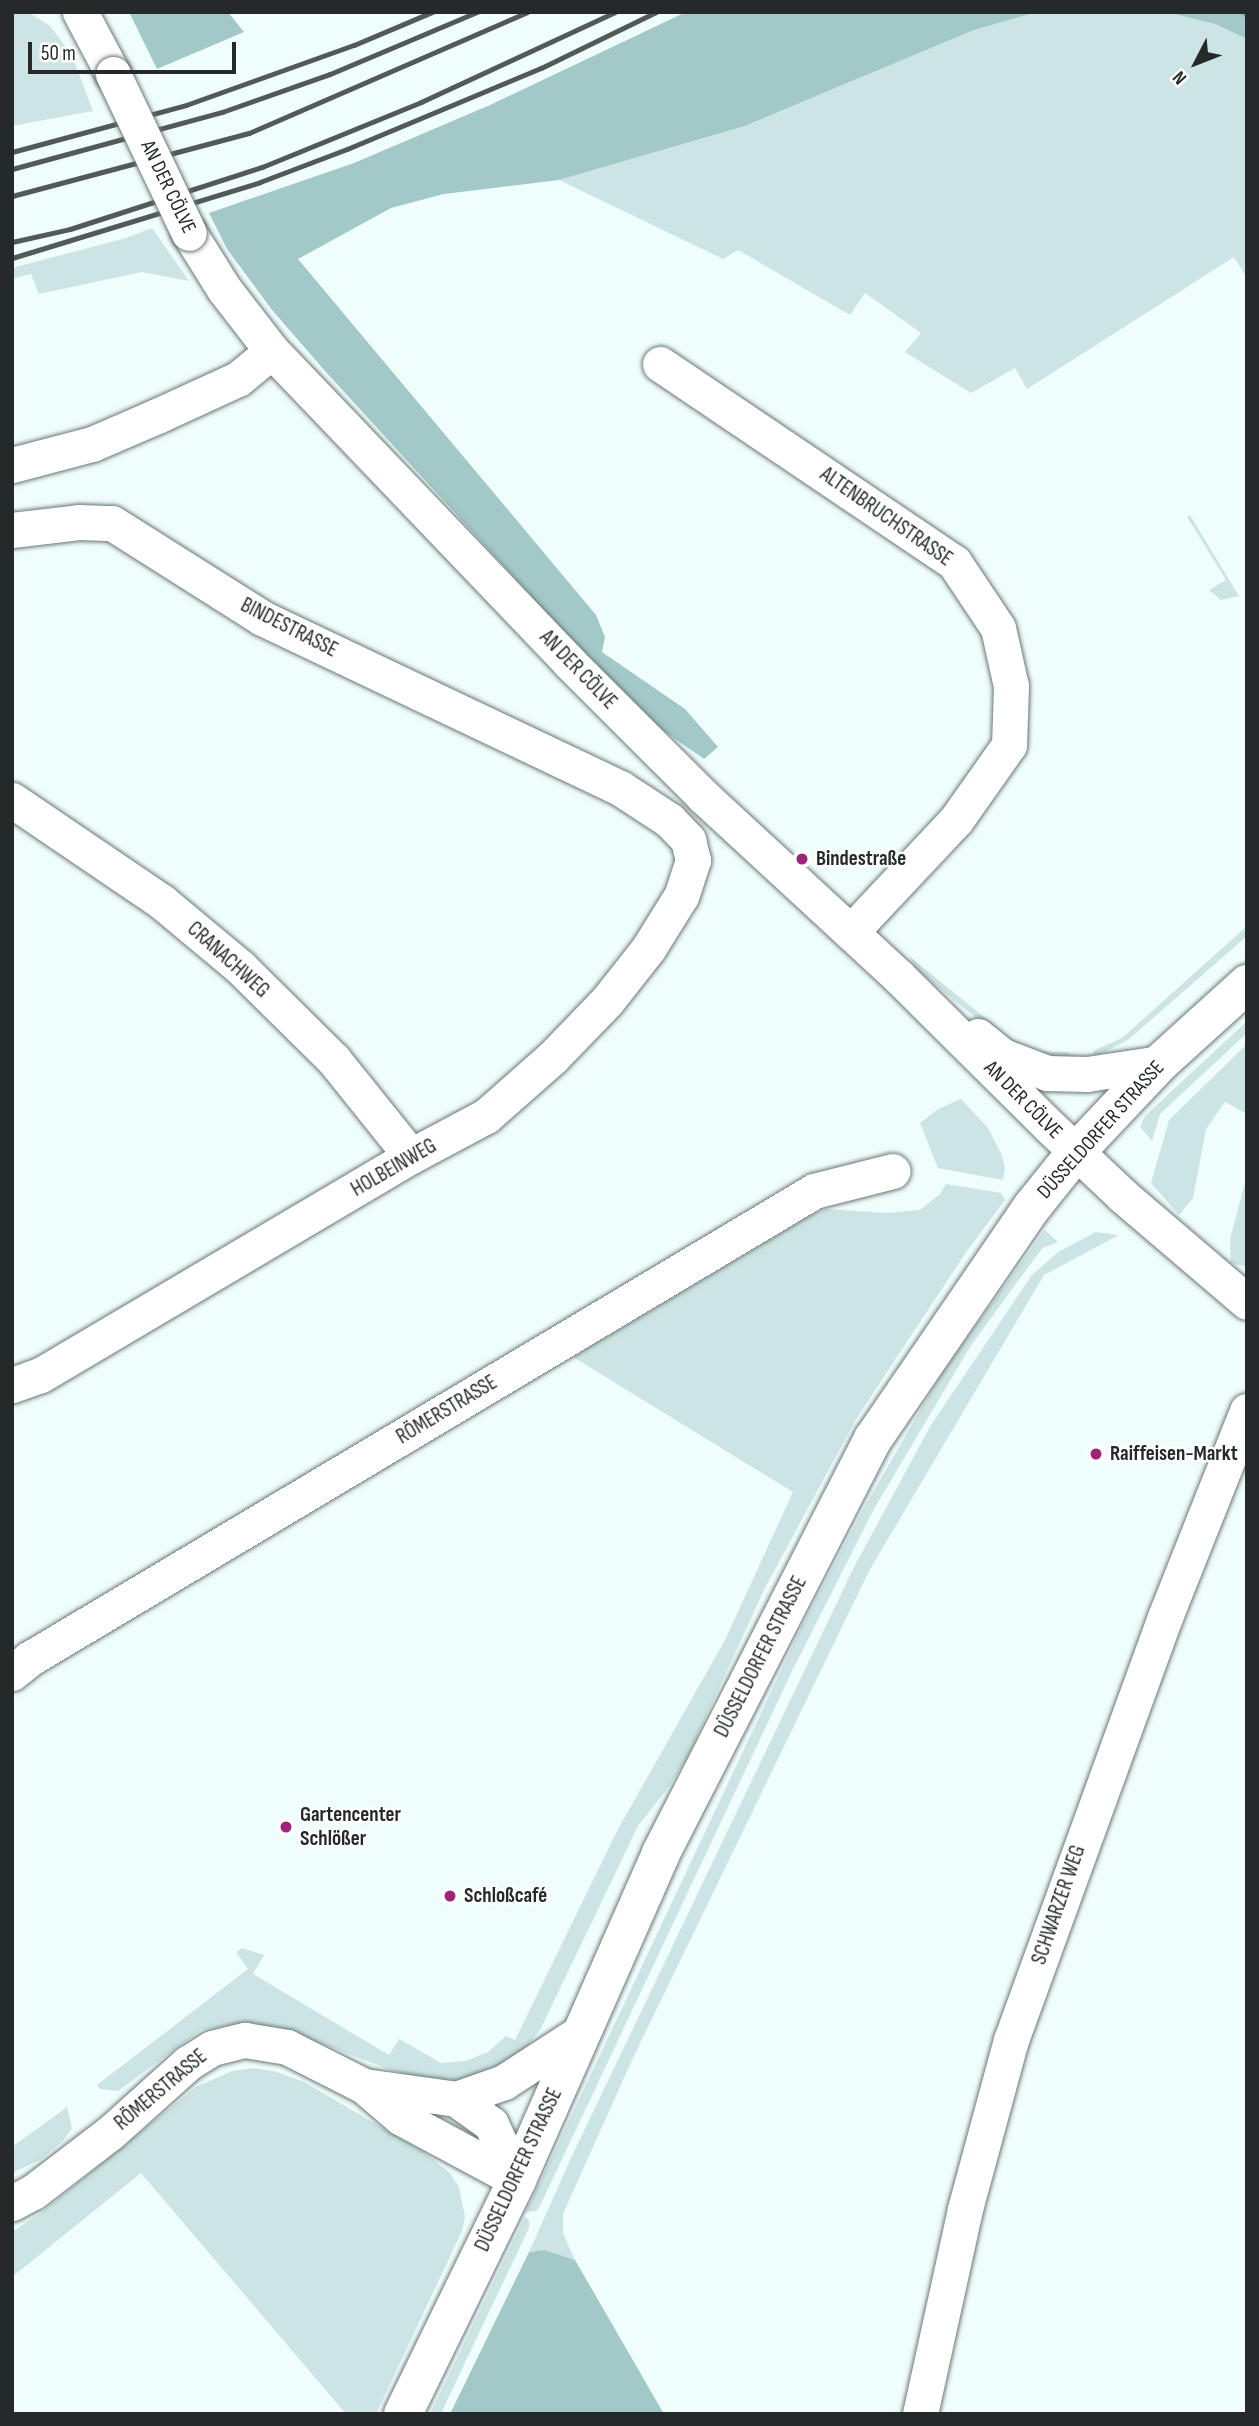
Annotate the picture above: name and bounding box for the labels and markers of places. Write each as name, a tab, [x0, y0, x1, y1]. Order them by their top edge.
place label: Bindestraße	[816, 846, 906, 872]
marker: Bindestraße	[794, 851, 810, 867]
place label: Raiffeisen-Markt	[1110, 1441, 1238, 1467]
marker: Raiffeisen-Markt	[1088, 1446, 1104, 1462]
place label: Gartencenter Schlößer	[300, 1802, 401, 1852]
marker: Gartencenter Schlößer	[278, 1819, 294, 1835]
place label: Schloßcafé	[464, 1883, 547, 1909]
marker: Schloßcafé	[442, 1888, 458, 1904]

